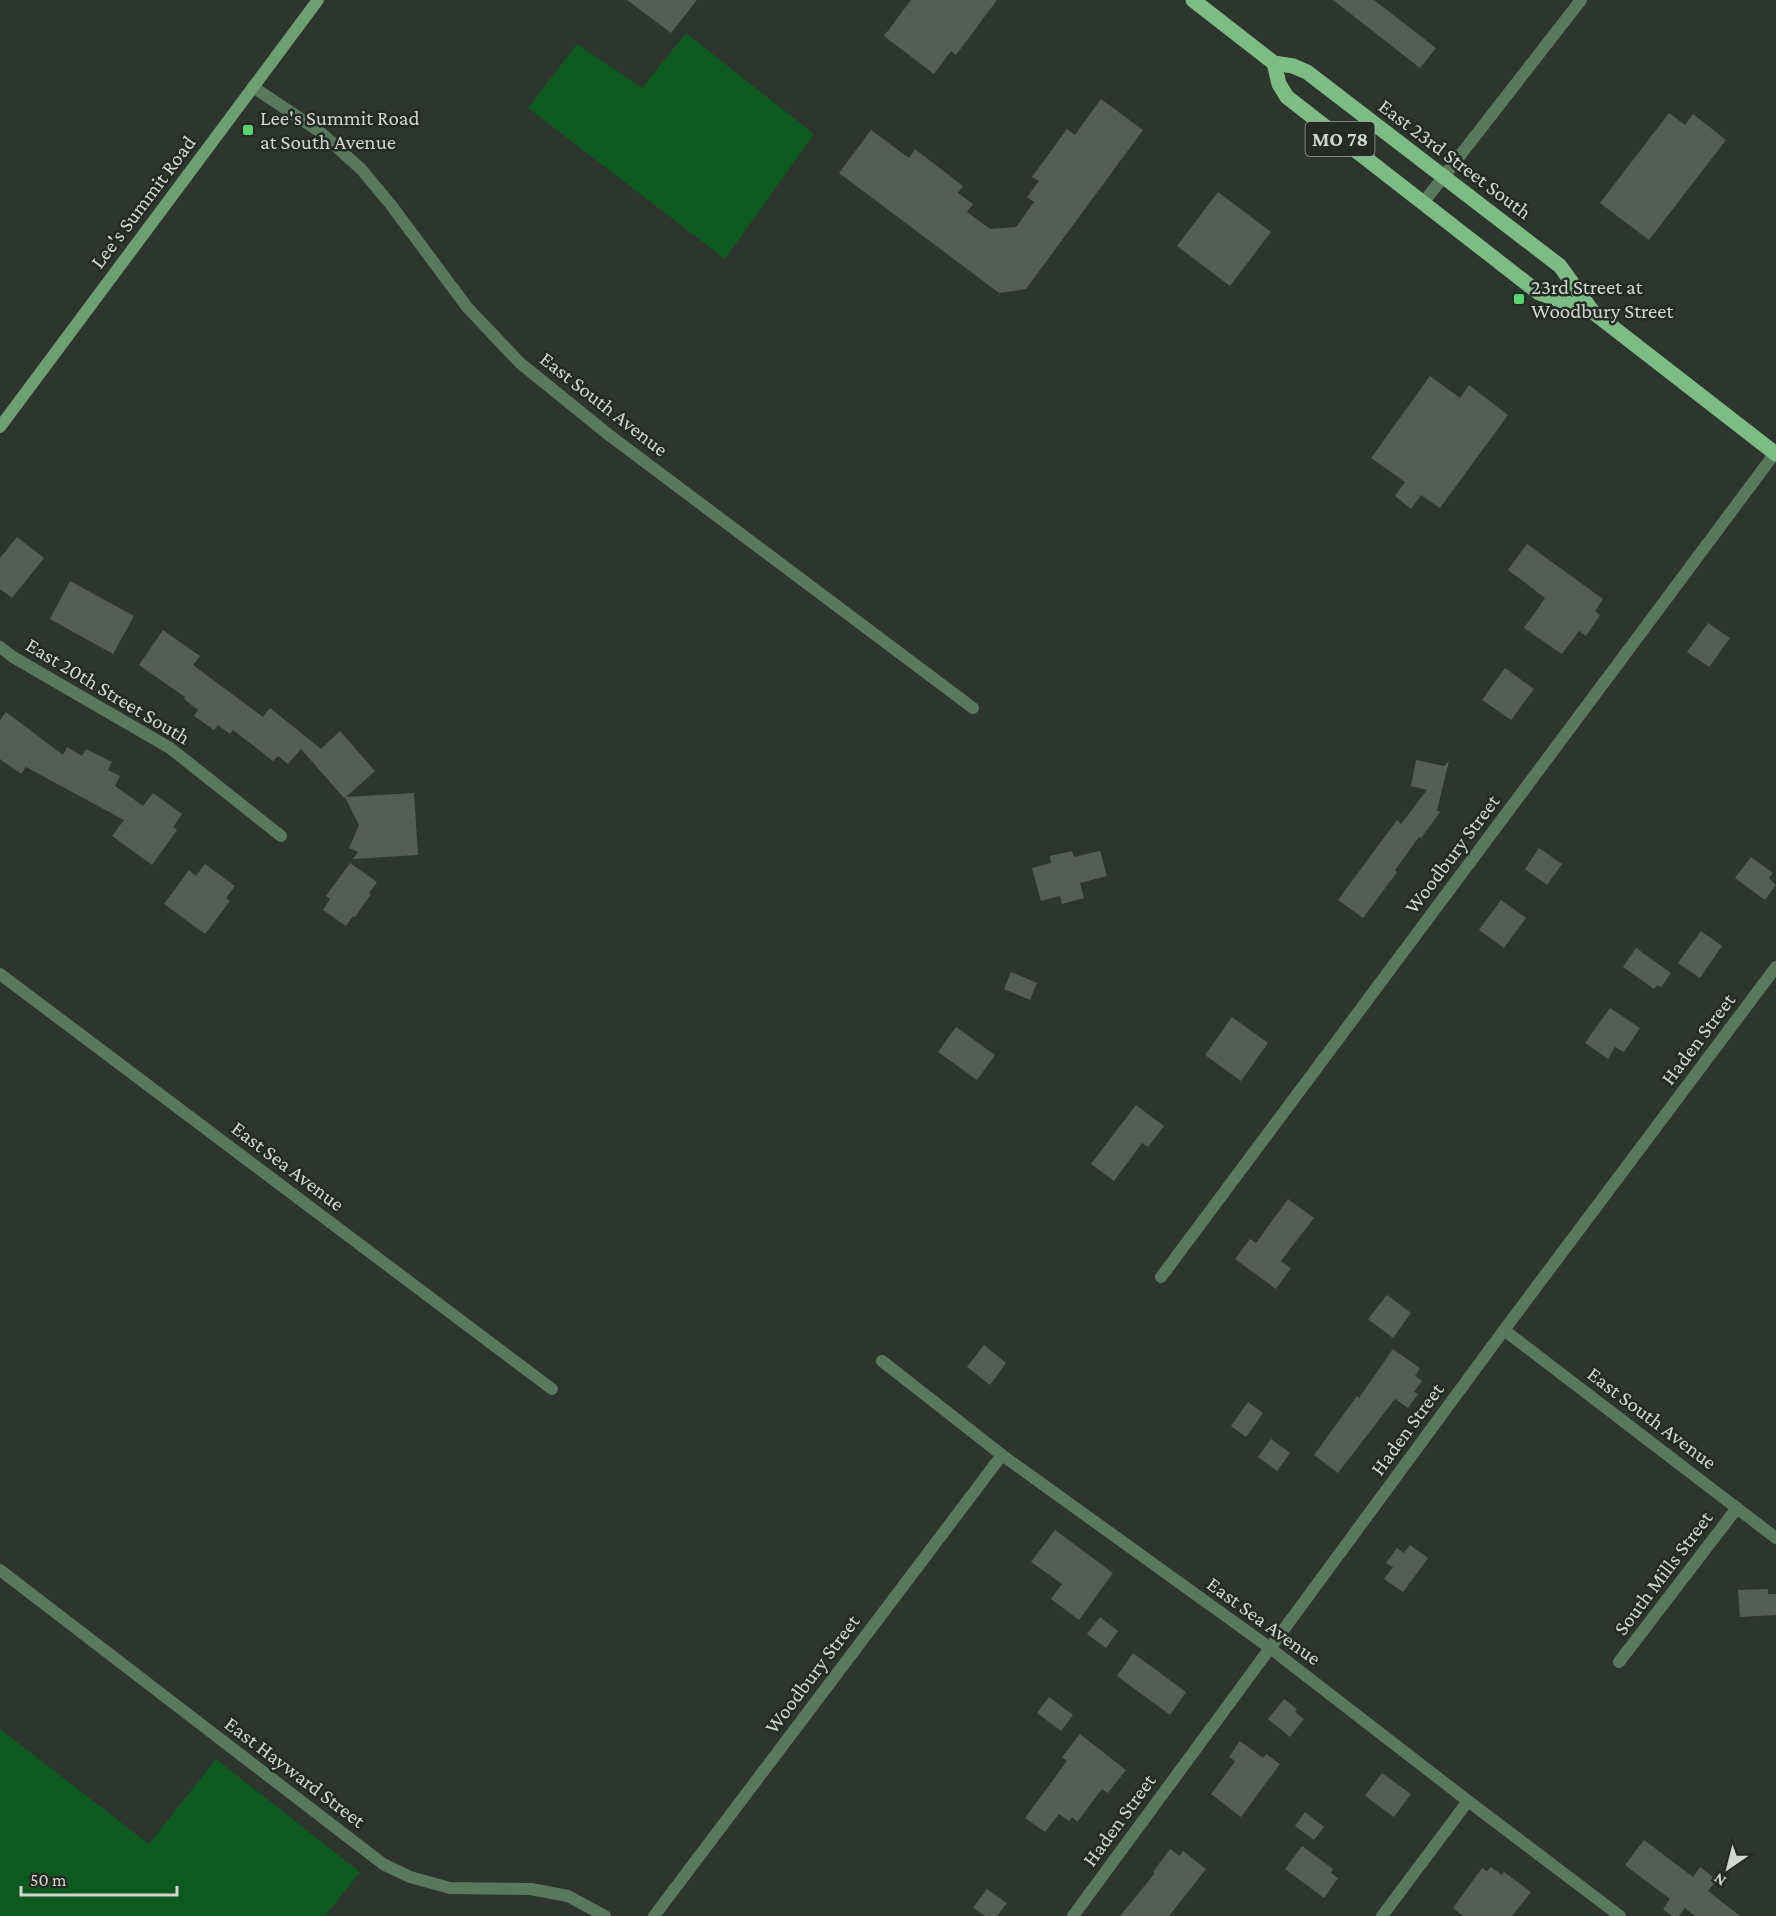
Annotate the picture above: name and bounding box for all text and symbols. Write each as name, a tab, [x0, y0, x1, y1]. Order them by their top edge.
street label: East 23rd Street South	[1374, 94, 1536, 224]
place label: Lee's Summit Road at South Avenue	[260, 106, 420, 154]
road number: MO 78	[1306, 122, 1374, 156]
marker: Lee's Summit Road at South Avenue	[241, 123, 255, 137]
street label: Lee's Summit Road	[85, 131, 201, 273]
place label: 23rd Street at Woodbury Street	[1531, 275, 1675, 323]
marker: 23rd Street at Woodbury Street	[1512, 292, 1526, 306]
street label: East South Avenue	[535, 347, 673, 461]
street label: East 20th Street South	[22, 633, 194, 749]
street label: Woodbury Street	[1400, 789, 1505, 918]
street label: Haden Street	[1656, 988, 1741, 1089]
street label: East Sea Avenue	[227, 1116, 349, 1216]
street label: East South Avenue	[1583, 1362, 1721, 1474]
street label: Haden Street	[1365, 1377, 1449, 1480]
street label: South Mills Street	[1609, 1505, 1718, 1640]
street label: East Sea Avenue	[1202, 1572, 1326, 1670]
street label: Woodbury Street	[760, 1609, 865, 1738]
street label: East Hayward Street	[220, 1711, 371, 1833]
street label: Haden Street	[1077, 1768, 1161, 1871]
north arrow	[1698, 1838, 1758, 1898]
scale bar	[21, 1859, 177, 1897]
text: 50 m	[30, 1870, 67, 1890]
text: N	[1710, 1870, 1729, 1890]

